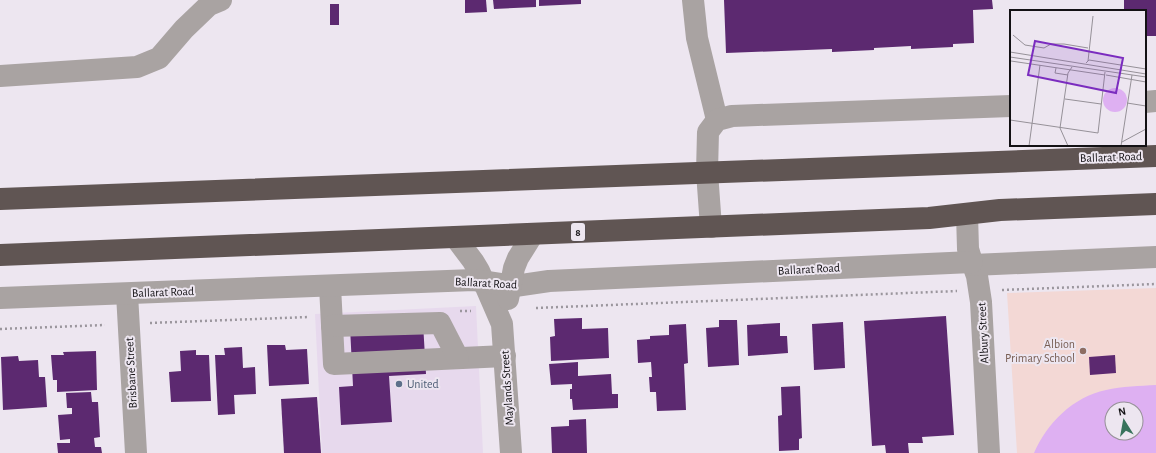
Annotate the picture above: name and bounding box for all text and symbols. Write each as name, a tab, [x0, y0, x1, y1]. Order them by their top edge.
inset map	[1010, 10, 1146, 146]
street label: Ballarat Road	[1080, 150, 1142, 164]
road number: 8	[571, 223, 585, 241]
street label: Ballarat Road	[778, 261, 840, 277]
street label: Ballarat Road	[455, 275, 517, 291]
street label: Ballarat Road	[132, 285, 194, 299]
street label: Albury Street	[975, 302, 992, 364]
street label: Brisbane Street	[123, 337, 139, 409]
place label: Albion Primary School	[1005, 338, 1075, 365]
marker: Albion Primary School	[1078, 346, 1088, 356]
street label: Maylands Street	[498, 350, 517, 426]
place label: United	[407, 378, 439, 390]
marker: United	[394, 379, 404, 389]
north arrow	[1104, 401, 1144, 441]
text: N	[1117, 406, 1127, 418]

